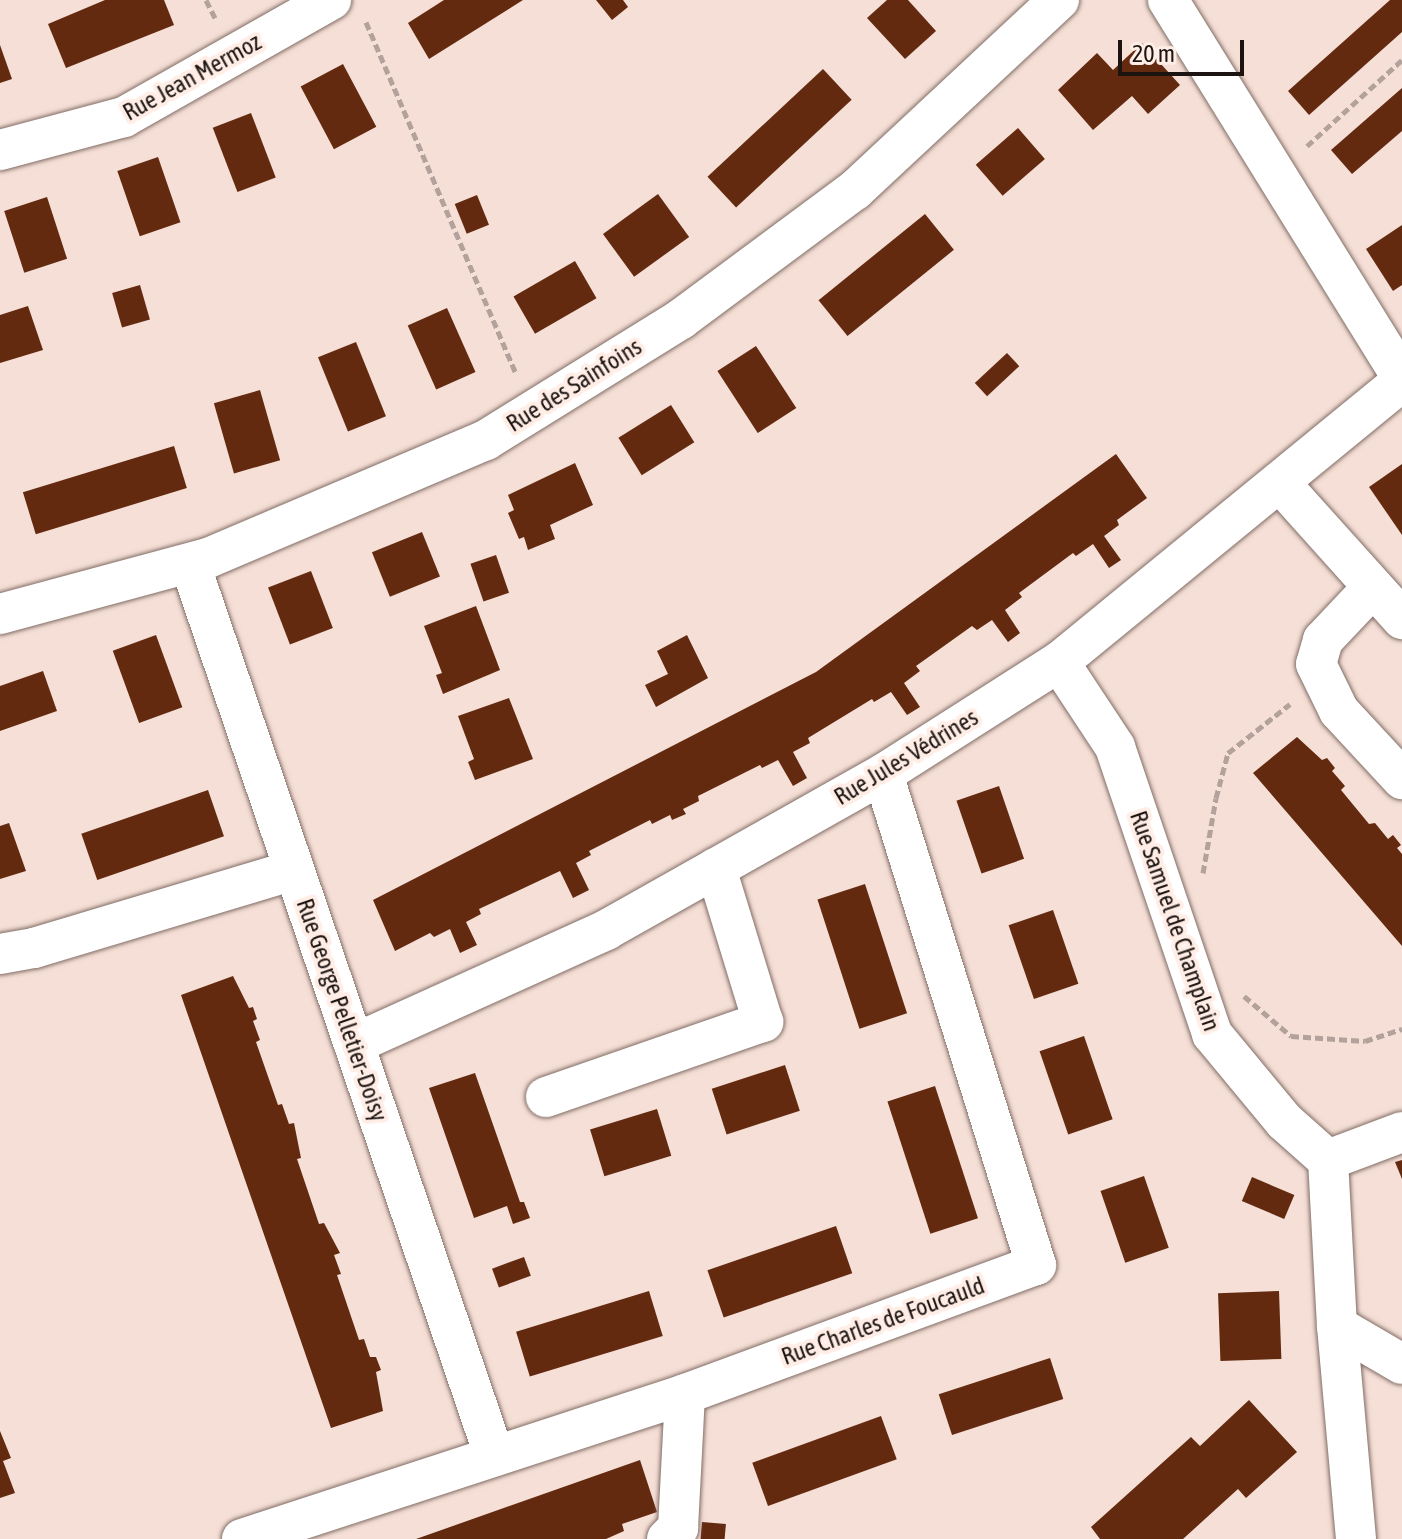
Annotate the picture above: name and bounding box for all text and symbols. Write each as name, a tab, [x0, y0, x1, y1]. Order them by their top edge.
scale bar	[1122, 24, 1248, 74]
street label: Rue Jean Mermoz	[118, 27, 266, 127]
text: 20 m	[1132, 40, 1175, 67]
street label: Rue des Sainfoins	[501, 332, 647, 438]
street label: Rue Jules Védrines	[829, 703, 983, 811]
street label: Rue Samuel de Champlain	[1124, 807, 1226, 1035]
street label: Rue George Pelletier-Doisy	[290, 895, 394, 1125]
street label: Rue Charles de Foucauld	[778, 1271, 988, 1371]

